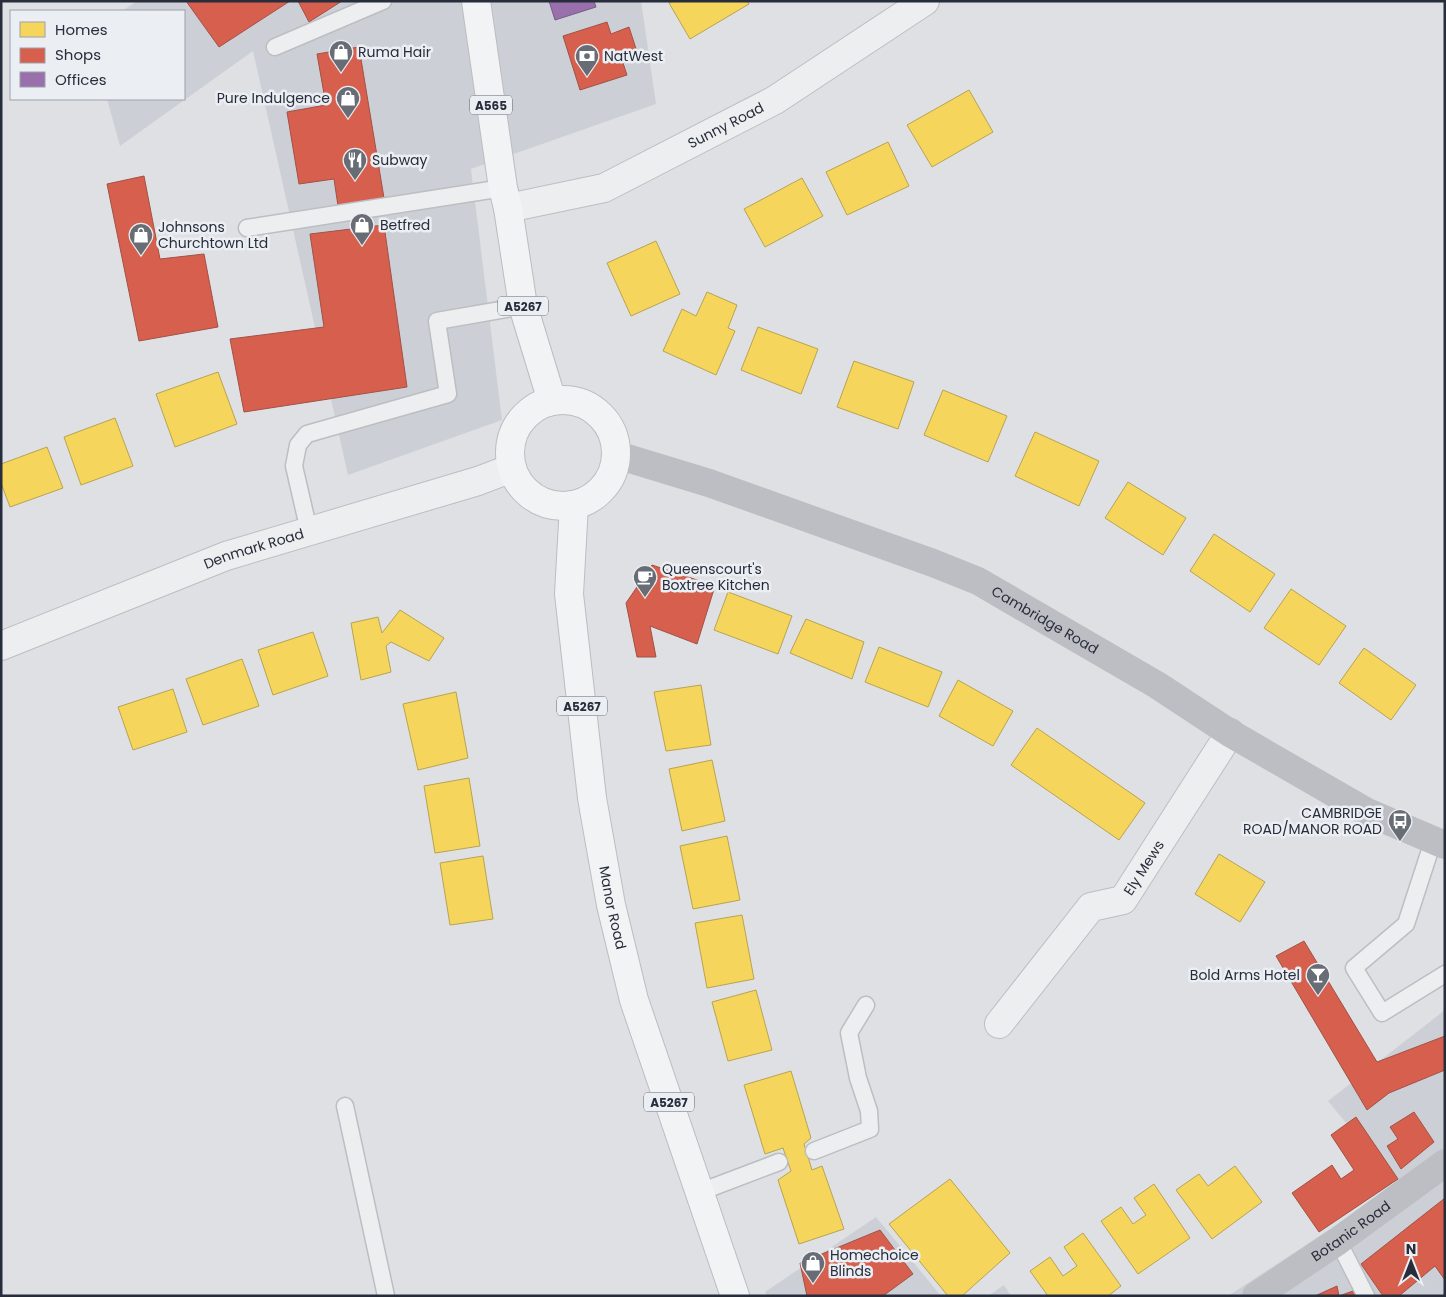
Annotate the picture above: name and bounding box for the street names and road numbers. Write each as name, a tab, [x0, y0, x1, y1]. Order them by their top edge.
road number: A565	[470, 96, 512, 114]
street label: Sunny Road	[684, 97, 767, 153]
road number: A5267	[498, 296, 548, 316]
street label: Denmark Road	[201, 523, 306, 574]
street label: Cambridge Road	[988, 581, 1102, 659]
road number: A5267	[557, 696, 607, 716]
street label: Ely Mews	[1119, 836, 1169, 899]
street label: Manor Road	[594, 864, 631, 951]
road number: A5267	[644, 1092, 694, 1112]
street label: Botanic Road	[1307, 1196, 1395, 1266]

